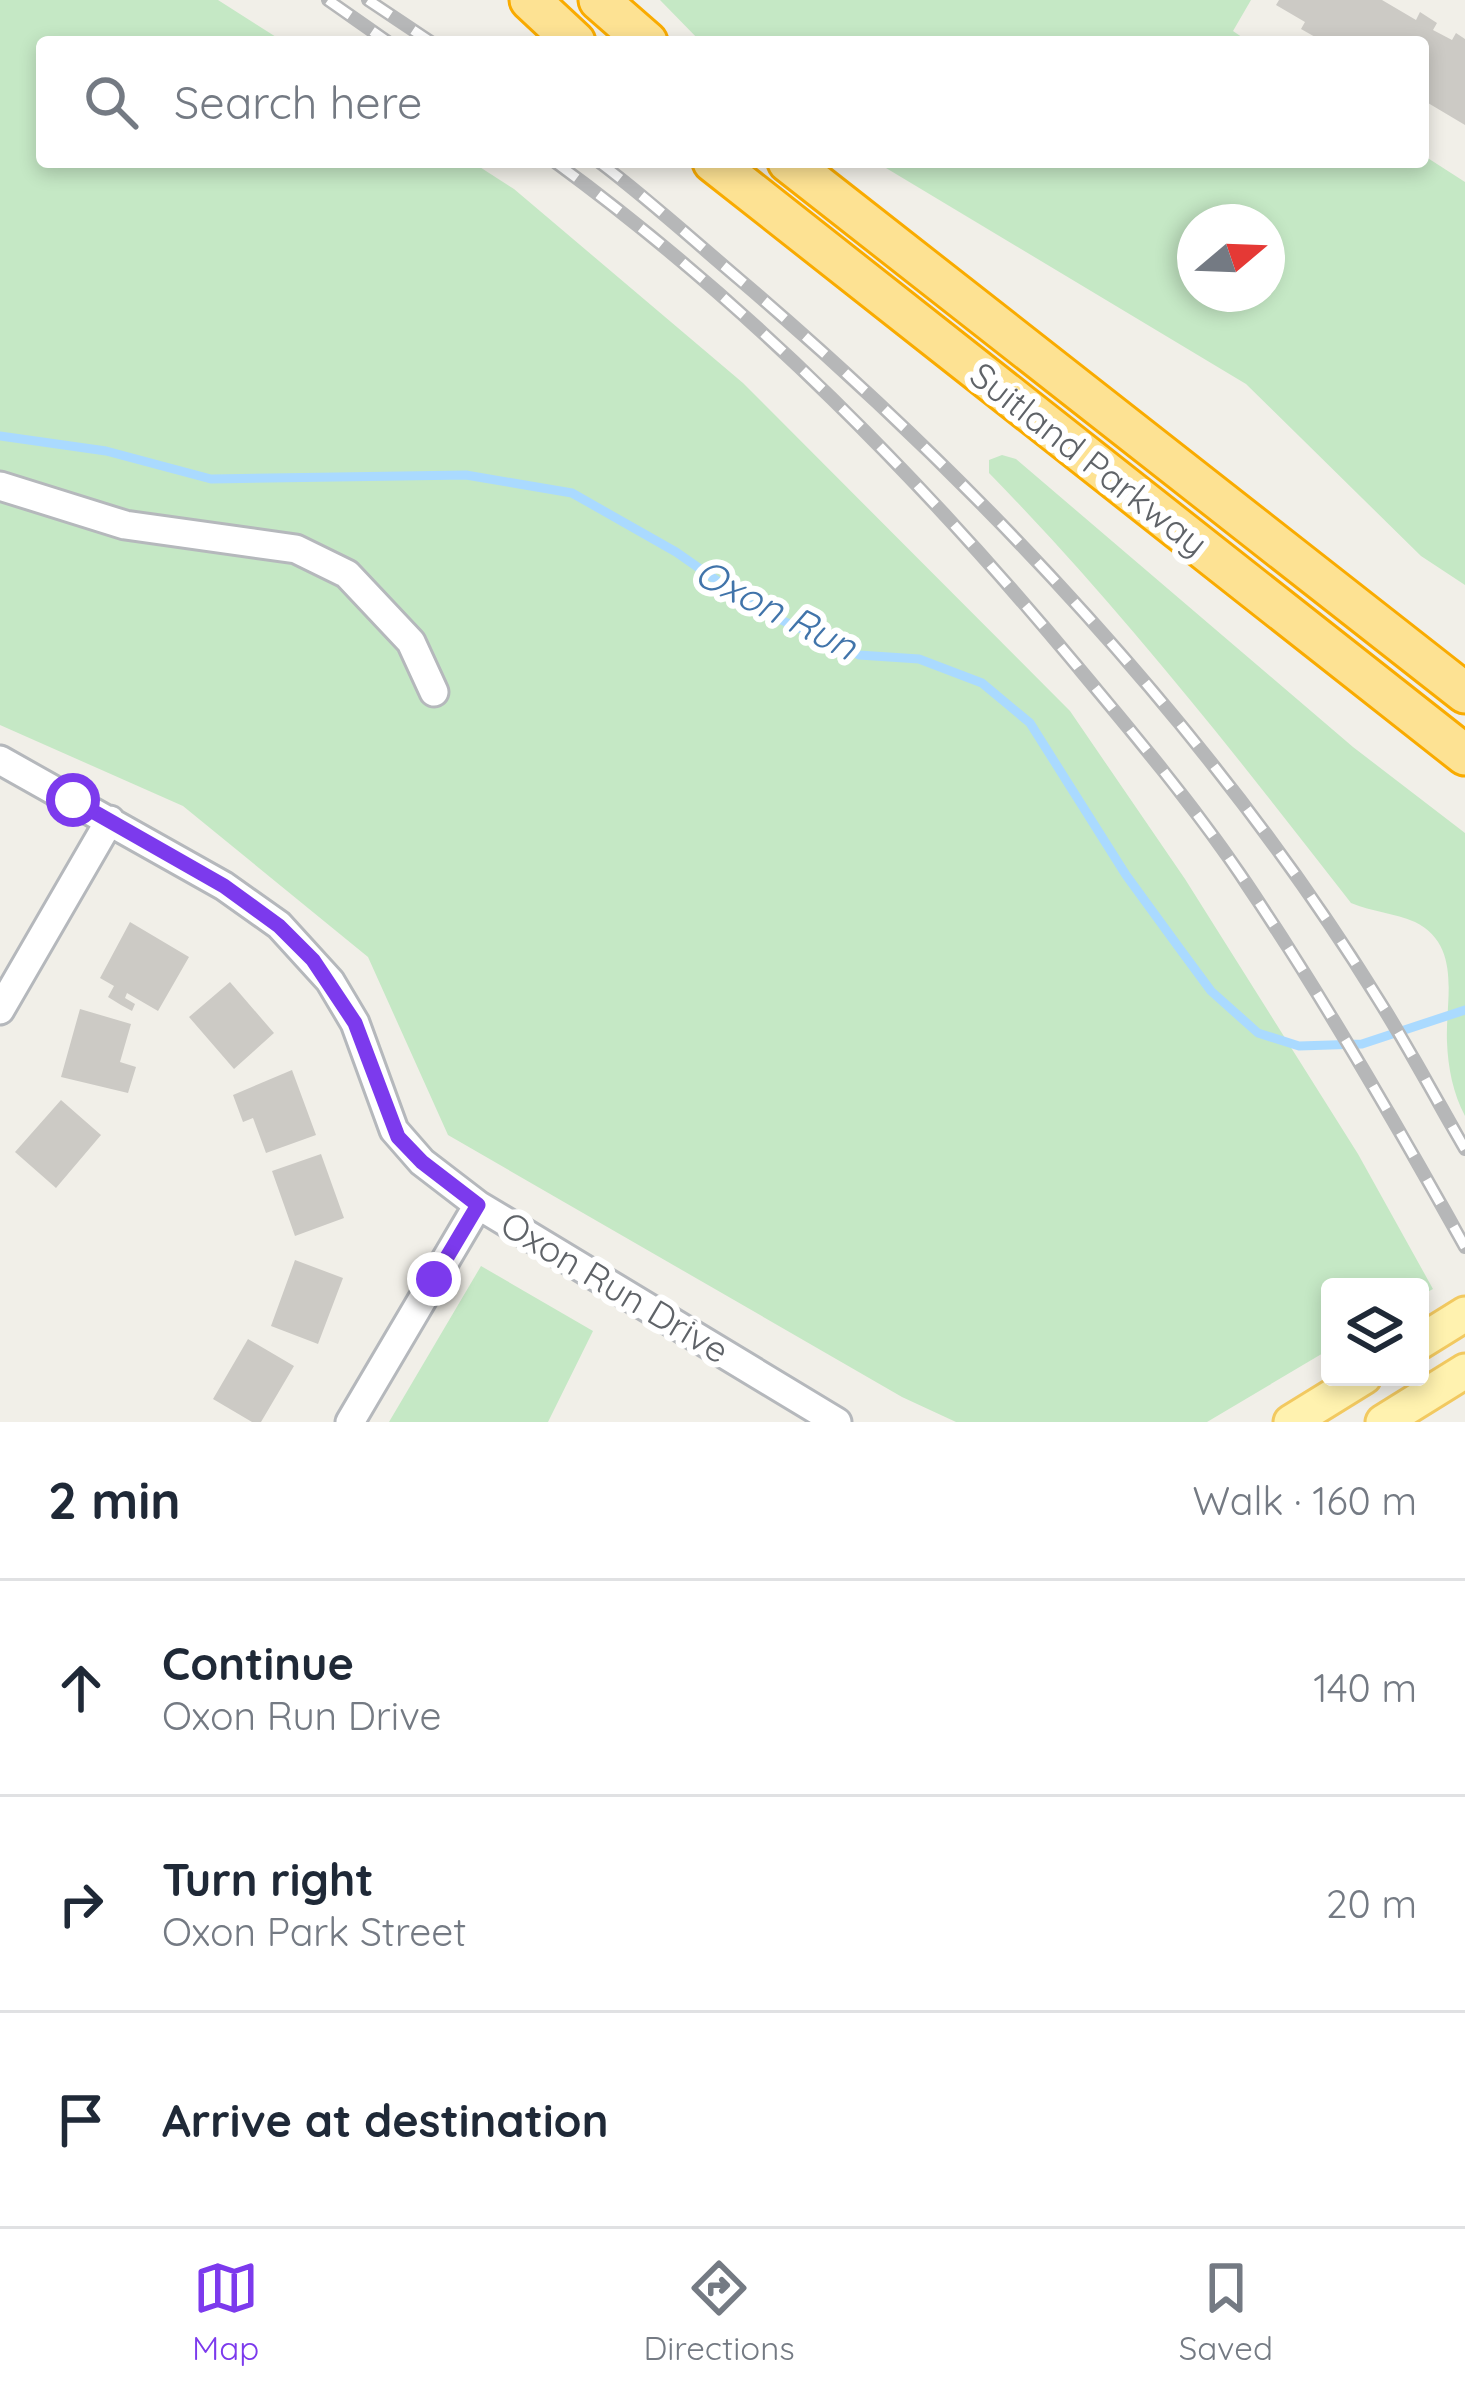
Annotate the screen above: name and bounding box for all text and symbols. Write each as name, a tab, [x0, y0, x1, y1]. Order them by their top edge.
search box	[36, 36, 1429, 168]
icon: search	[78, 69, 144, 135]
text: Search here	[174, 74, 422, 130]
north arrow	[1177, 204, 1285, 312]
street label: Suitland Parkway	[962, 352, 1217, 565]
water label: Oxon Run	[687, 547, 867, 671]
route start	[46, 773, 100, 827]
street label: Oxon Run Drive	[493, 1201, 737, 1372]
route end	[407, 1252, 461, 1306]
map controls	[1321, 1278, 1429, 1386]
button: layers	[1321, 1278, 1429, 1386]
text: 2 min	[48, 1468, 181, 1532]
text: Walk · 160 m	[1192, 1476, 1417, 1525]
text: Continue	[162, 1635, 354, 1691]
icon: ahead	[48, 1655, 114, 1721]
text: 140 m	[1313, 1663, 1417, 1712]
text: Oxon Run Drive	[162, 1691, 442, 1740]
text: Turn right	[162, 1851, 374, 1907]
icon: right	[48, 1871, 114, 1937]
text: 20 m	[1326, 1879, 1417, 1928]
text: Oxon Park Street	[162, 1907, 466, 1956]
icon: arrive	[48, 2087, 114, 2153]
text: Arrive at destination	[162, 2092, 608, 2148]
tab: Map	[192, 2255, 259, 2368]
tab: Directions	[643, 2255, 795, 2368]
tab: Saved	[1179, 2255, 1273, 2368]

